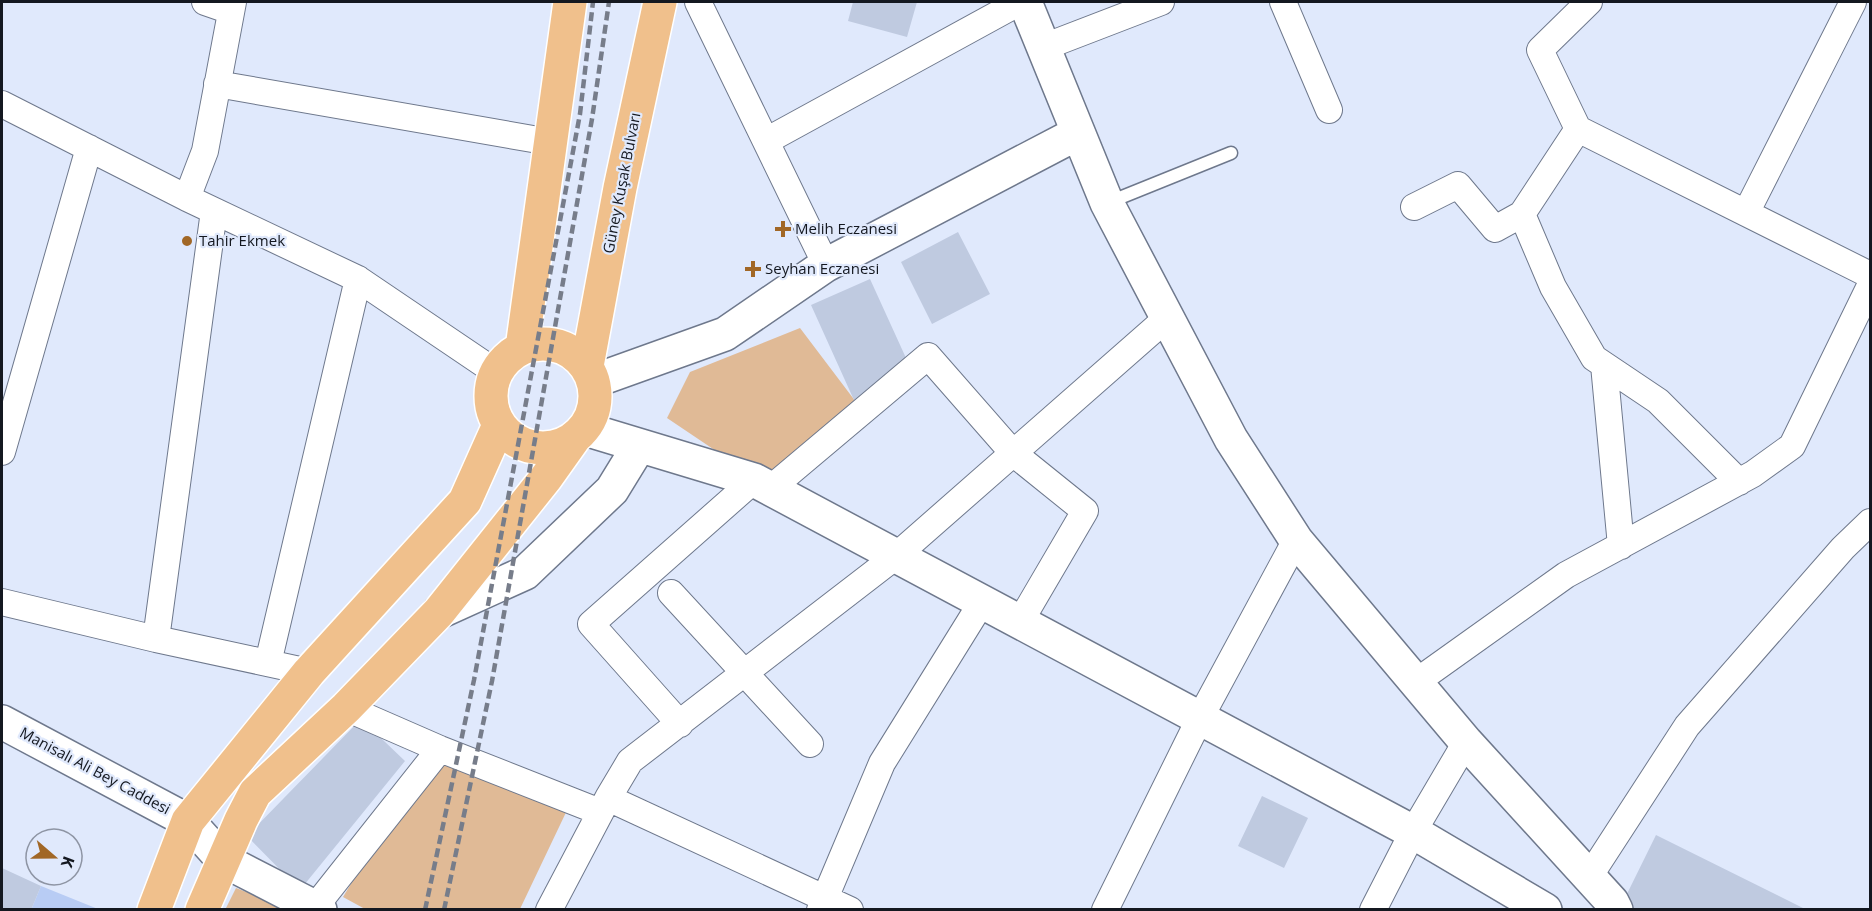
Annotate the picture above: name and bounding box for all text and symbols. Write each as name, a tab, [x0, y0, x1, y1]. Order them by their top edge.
street label: Güney Kuşak Bulvarı	[598, 111, 644, 255]
place label: Melih Eczanesi	[795, 218, 897, 238]
marker: Melih Eczanesi	[776, 222, 790, 236]
place label: Tahir Ekmek	[199, 230, 285, 250]
marker: Tahir Ekmek	[180, 234, 194, 248]
place label: Seyhan Eczanesi	[765, 258, 879, 278]
marker: Seyhan Eczanesi	[746, 262, 760, 276]
street label: Manisalı Ali Bey Caddesi	[17, 722, 174, 818]
north arrow	[24, 827, 84, 887]
text: K	[56, 853, 80, 871]

